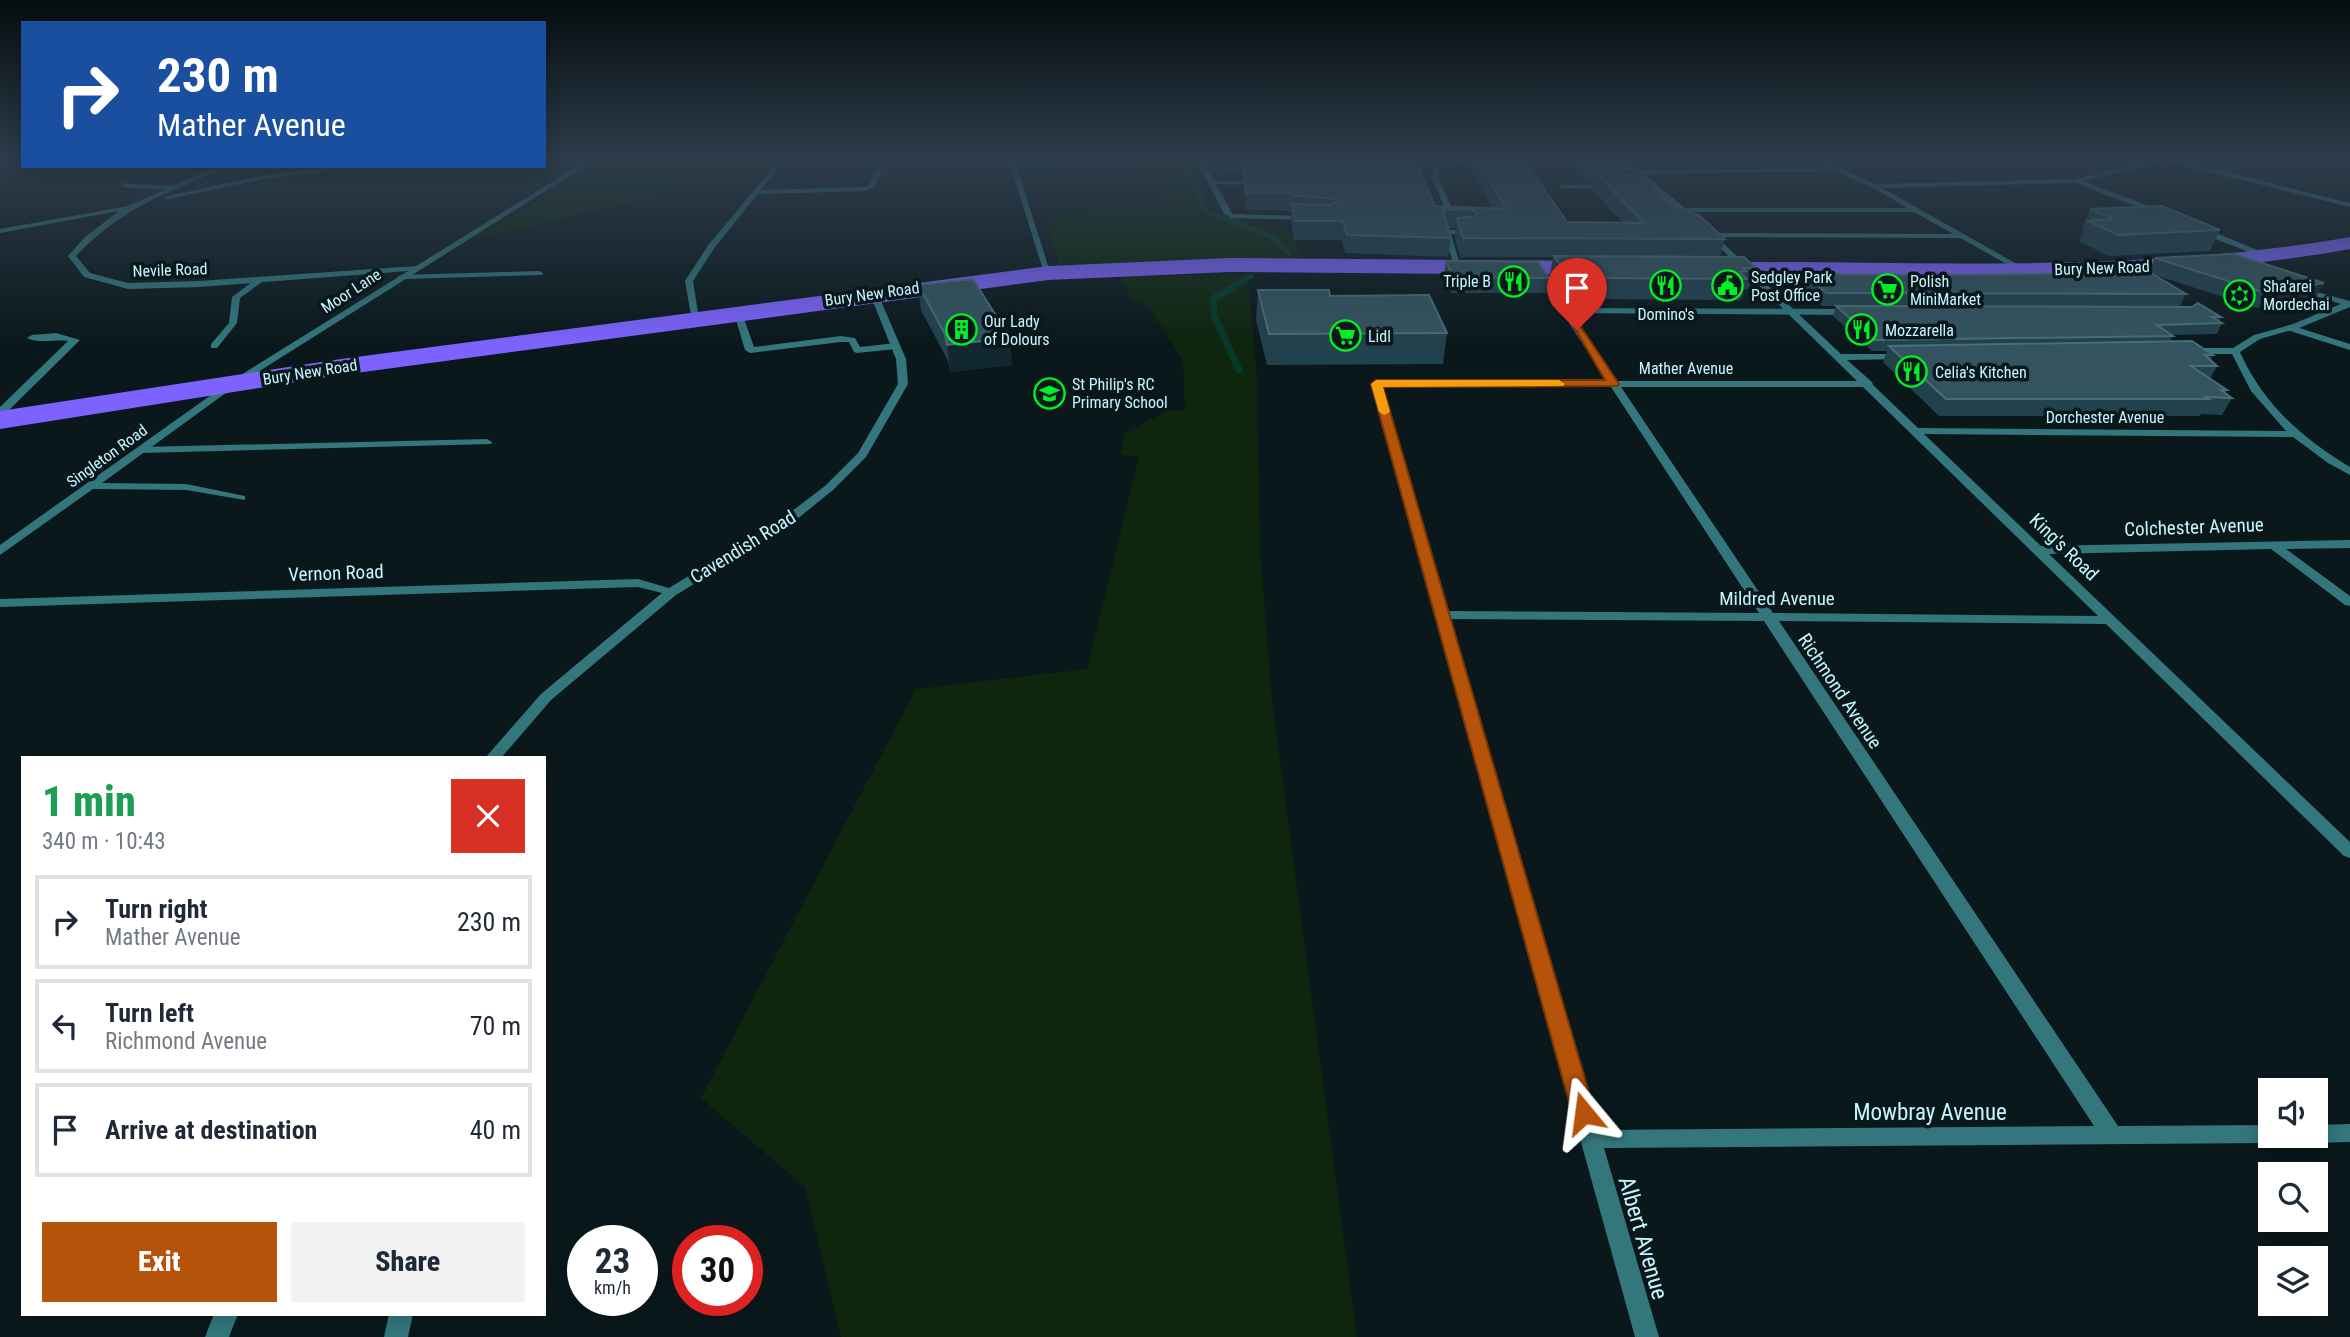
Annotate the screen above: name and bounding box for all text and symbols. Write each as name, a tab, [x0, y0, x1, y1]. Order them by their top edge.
text: 230 m	[157, 47, 279, 104]
icon: right	[42, 49, 133, 140]
text: Mather Avenue	[157, 106, 346, 144]
street label: Bury New Road	[2054, 257, 2150, 279]
pin	[1547, 258, 1607, 330]
street label: Nevile Road	[132, 259, 208, 281]
restaurant icon: Triple B	[1497, 264, 1531, 298]
street label: Moor Lane	[318, 265, 384, 317]
restaurant icon: Domino's	[1649, 268, 1683, 302]
place label: Sedgley Park Post Office	[1751, 268, 1833, 305]
icon: arrive	[1558, 269, 1596, 307]
public building icon: Sedgley Park Post Office	[1711, 269, 1745, 303]
place label: Triple B	[1443, 272, 1491, 291]
place label: Polish MiniMarket	[1910, 272, 1981, 309]
supermarket icon: Polish MiniMarket	[1870, 273, 1904, 307]
place label: Sha'arei Mordechai	[2263, 277, 2330, 314]
street label: Bury New Road	[823, 278, 921, 310]
synagogue icon: Sha'arei Mordechai	[2223, 278, 2257, 312]
place label: Domino's	[1637, 305, 1695, 324]
place label: Our Lady of Dolours	[984, 312, 1050, 349]
building icon: Our Lady of Dolours	[944, 313, 978, 347]
restaurant icon: Mozzarella	[1845, 313, 1879, 347]
supermarket icon: Lidl	[1328, 319, 1362, 353]
place label: Mozzarella	[1885, 321, 1954, 340]
place label: Lidl	[1368, 327, 1391, 346]
street label: Bury New Road	[261, 355, 359, 389]
restaurant icon: Celia's Kitchen	[1895, 355, 1929, 389]
street label: Mather Avenue	[1639, 359, 1733, 378]
place label: Celia's Kitchen	[1935, 363, 2027, 382]
place label: St Philip's RC Primary School	[1072, 375, 1168, 412]
school or university icon: St Philip's RC Primary School	[1032, 376, 1066, 410]
street label: Dorchester Avenue	[2046, 408, 2164, 427]
street label: Singleton Road	[63, 420, 151, 492]
street label: Cavendish Road	[686, 505, 800, 589]
street label: King's Road	[2025, 508, 2103, 586]
street label: Colchester Avenue	[2124, 513, 2264, 541]
street label: Vernon Road	[288, 560, 384, 586]
street label: Mildred Avenue	[1719, 587, 1835, 610]
street label: Richmond Avenue	[1793, 629, 1887, 753]
text: 1 min	[42, 777, 136, 826]
button: close	[451, 779, 525, 853]
text: 340 m · 10:43	[42, 828, 166, 855]
text: Turn right	[105, 894, 207, 924]
icon: right	[46, 903, 84, 941]
text: 230 m	[457, 907, 521, 937]
text: Mather Avenue	[105, 924, 241, 951]
text: Turn left	[105, 998, 194, 1028]
icon: left	[46, 1007, 84, 1045]
text: 70 m	[470, 1011, 521, 1041]
text: Richmond Avenue	[105, 1028, 267, 1055]
position arrow	[1547, 1076, 1621, 1150]
map controls	[2258, 1078, 2328, 1316]
button: sound	[2258, 1078, 2328, 1148]
street label: Mowbray Avenue	[1853, 1099, 2007, 1126]
icon: arrive	[46, 1111, 84, 1149]
text: Arrive at destination	[105, 1115, 317, 1145]
text: 40 m	[470, 1115, 521, 1145]
button: search	[2258, 1162, 2328, 1232]
street label: Albert Avenue	[1613, 1173, 1673, 1303]
button: Exit	[42, 1222, 277, 1302]
button: Share	[291, 1222, 525, 1302]
speed limit sign: 30	[672, 1225, 763, 1316]
text: 23	[595, 1241, 630, 1282]
button: layers	[2258, 1246, 2328, 1316]
text: km/h	[594, 1277, 631, 1298]

